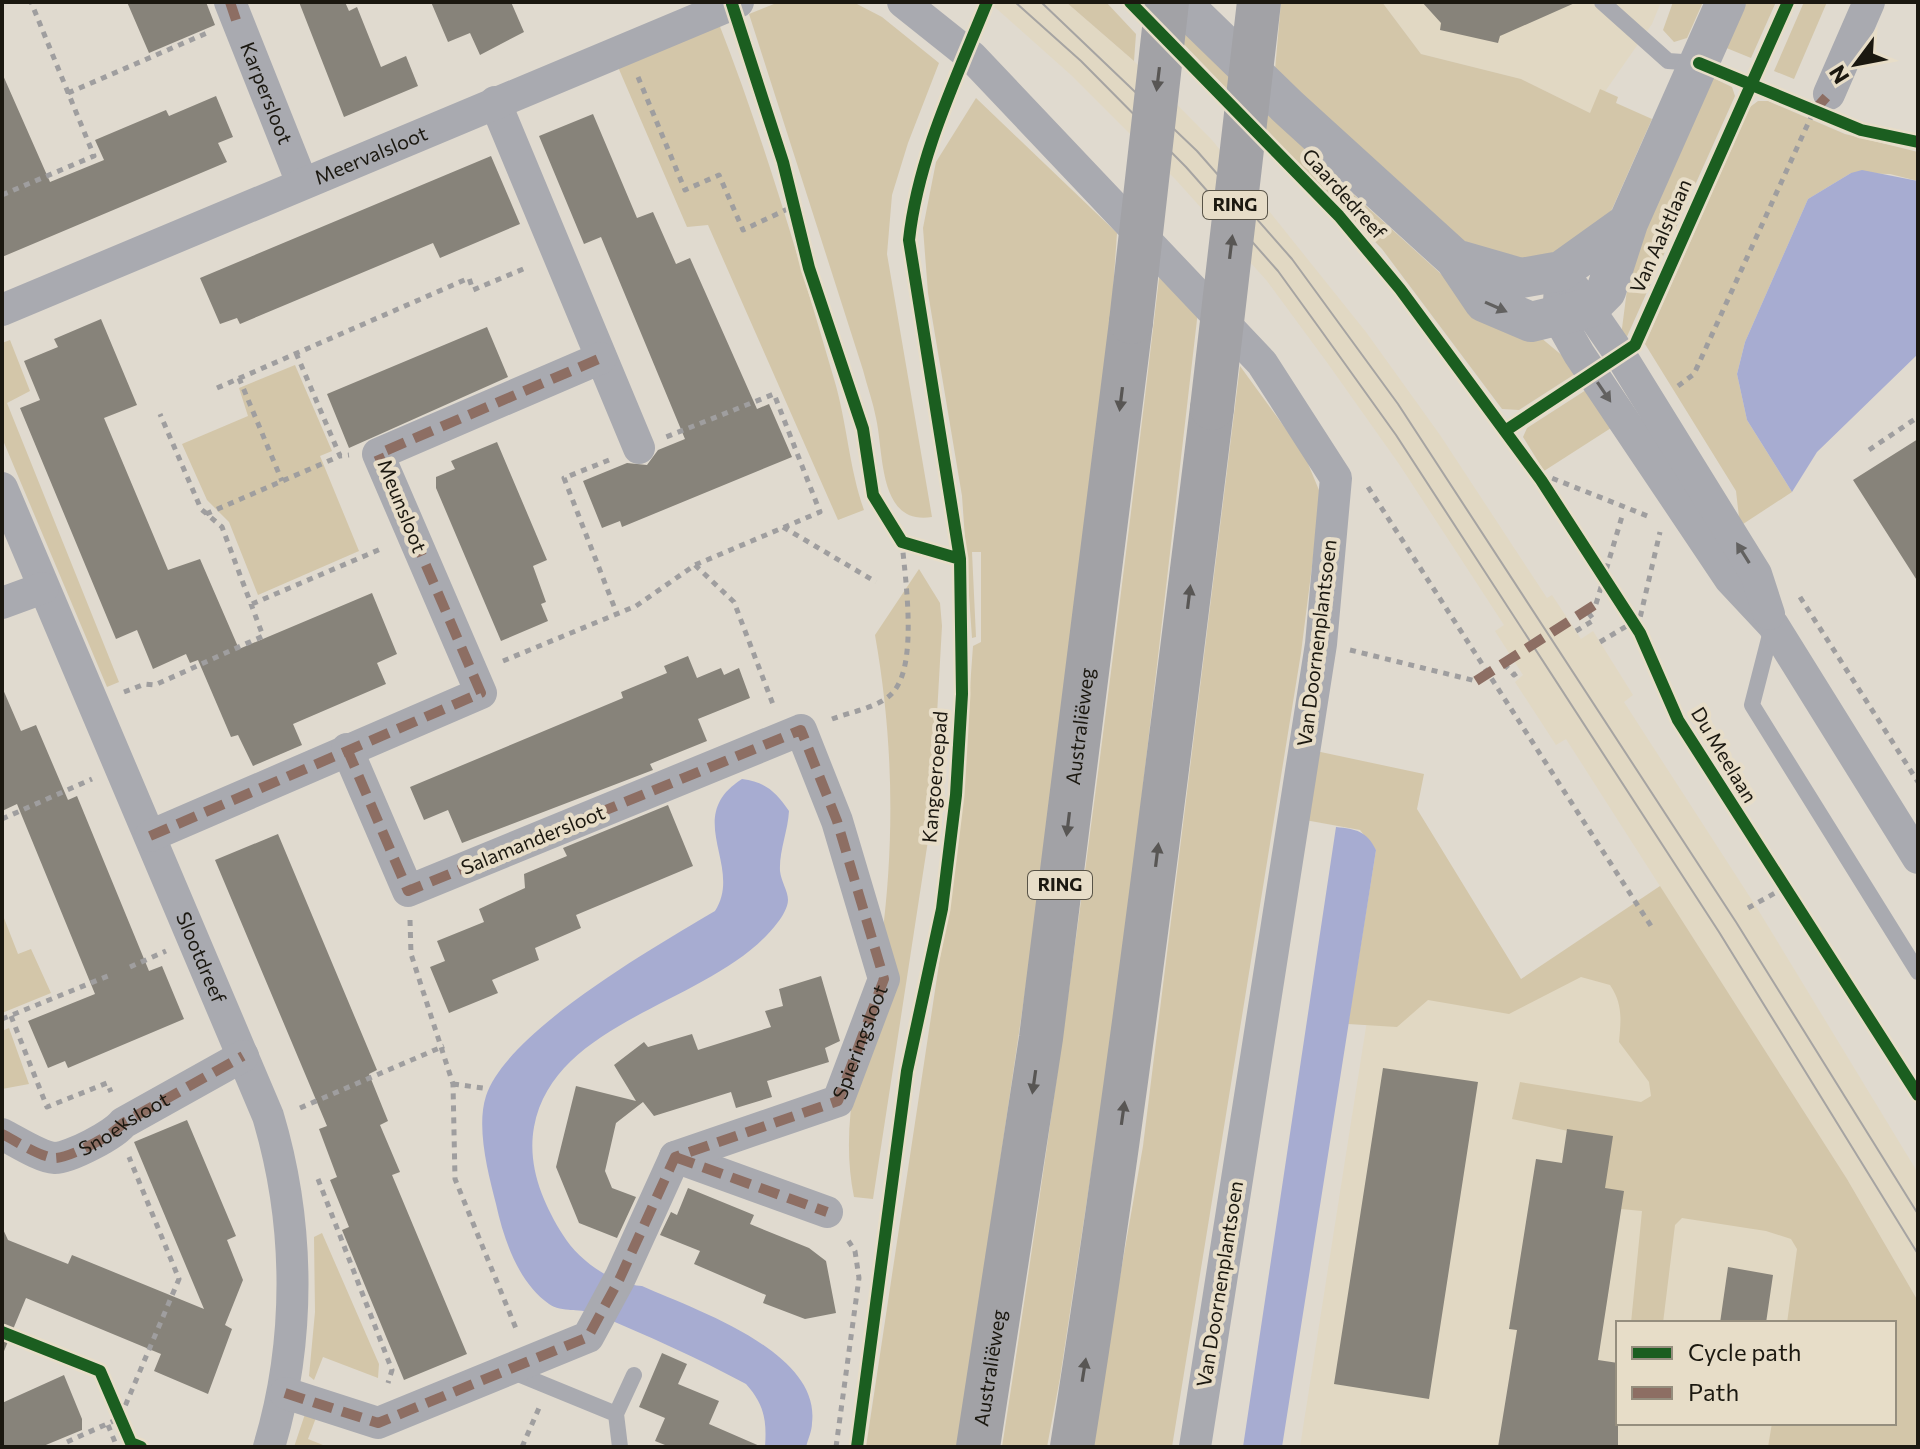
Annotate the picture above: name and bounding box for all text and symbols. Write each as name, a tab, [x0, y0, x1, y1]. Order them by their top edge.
north arrow	[1816, 24, 1896, 104]
street label: Karpersloot	[236, 38, 298, 147]
text: N	[1823, 61, 1854, 89]
one-way arrow	[1152, 67, 1165, 92]
street label: Meervalsloot	[311, 120, 431, 189]
street label: Gaardedreef	[1298, 143, 1392, 244]
street label: Van Aalstlaan	[1624, 175, 1696, 296]
road number: RING	[1203, 191, 1267, 219]
one-way arrow	[1224, 234, 1237, 259]
one-way arrow	[1485, 300, 1508, 313]
one-way arrow	[1596, 382, 1611, 403]
one-way arrow	[1115, 387, 1128, 412]
street label: Meunsloot	[373, 456, 432, 556]
street label: Van Doornenplantsoen	[1291, 538, 1341, 748]
one-way arrow	[1736, 542, 1750, 564]
one-way arrow	[1182, 584, 1195, 609]
street label: Australiëweg	[1060, 666, 1098, 786]
street label: Du Meelaan	[1687, 702, 1763, 807]
street label: Kangoeroepad	[916, 710, 952, 844]
street label: Salamandersloot	[457, 799, 608, 879]
one-way arrow	[1062, 812, 1075, 837]
one-way arrow	[1150, 842, 1163, 867]
road number: RING	[1028, 871, 1092, 899]
street label: Slootdreef	[172, 908, 232, 1007]
street label: Spieringsloot	[827, 981, 892, 1103]
one-way arrow	[1027, 1069, 1040, 1094]
street label: Snoeksloot	[74, 1087, 173, 1160]
one-way arrow	[1116, 1100, 1129, 1125]
street label: Van Doornenplantsoen	[1191, 1179, 1247, 1389]
street label: Australiëweg	[968, 1308, 1010, 1428]
legend	[1616, 1321, 1896, 1425]
text: Cycle path	[1688, 1337, 1802, 1366]
one-way arrow	[1078, 1357, 1091, 1382]
text: Path	[1688, 1377, 1739, 1406]

